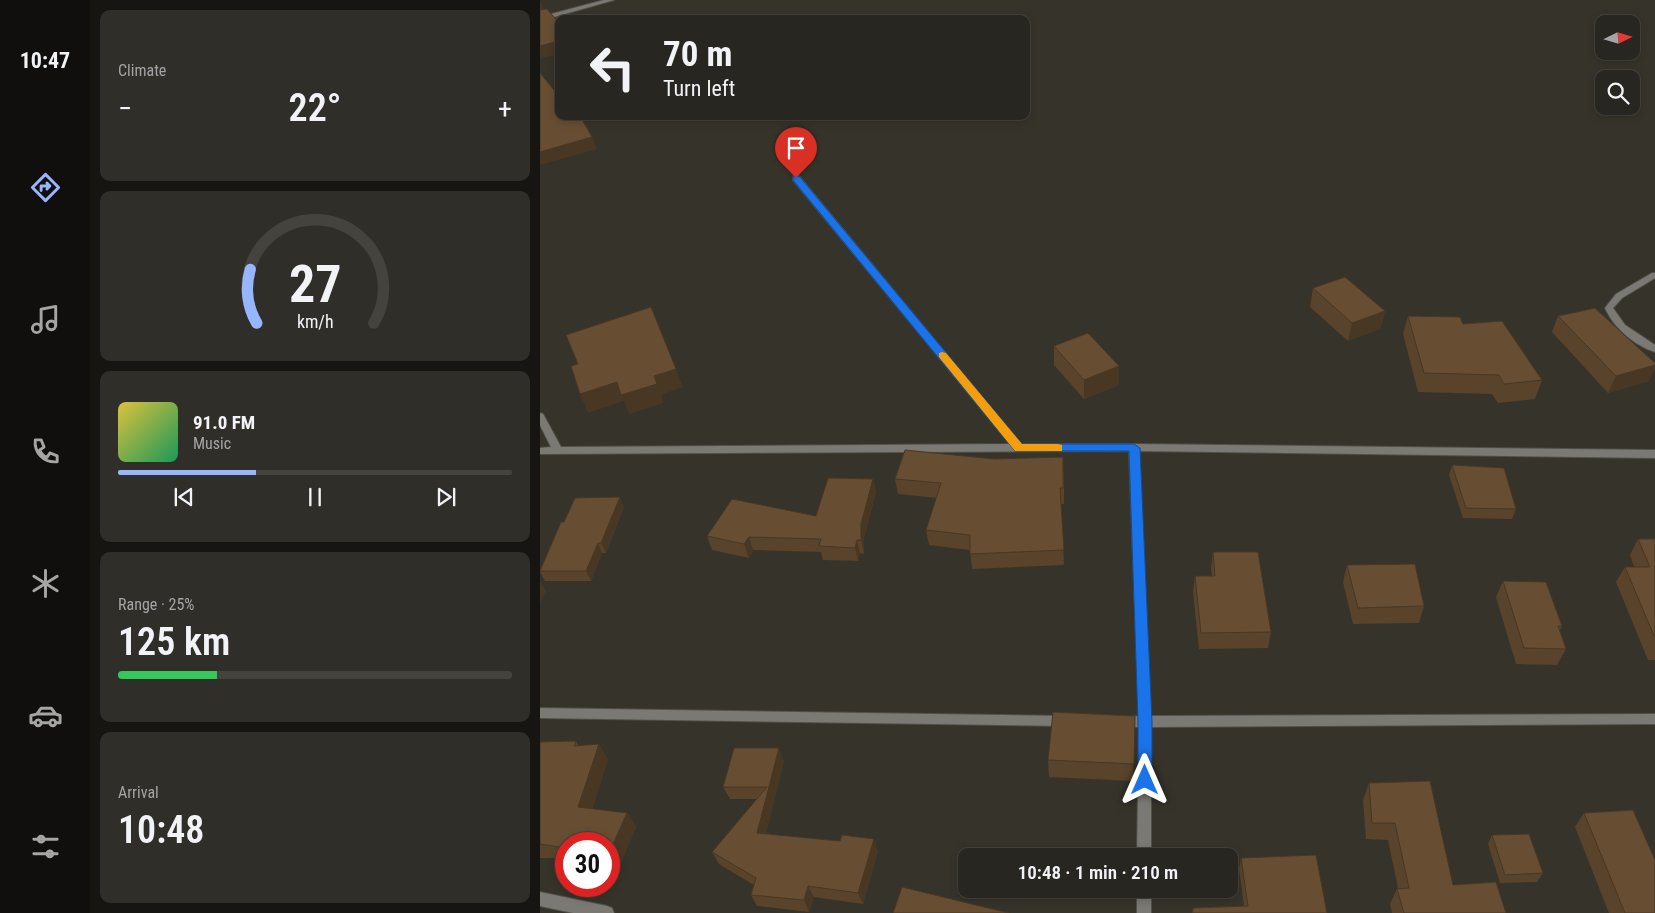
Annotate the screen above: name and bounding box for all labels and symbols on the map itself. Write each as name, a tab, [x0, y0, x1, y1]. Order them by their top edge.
north arrow	[1595, 15, 1640, 60]
pin	[775, 127, 817, 178]
position arrow	[1118, 753, 1170, 805]
speed limit sign: 30	[555, 832, 620, 897]

